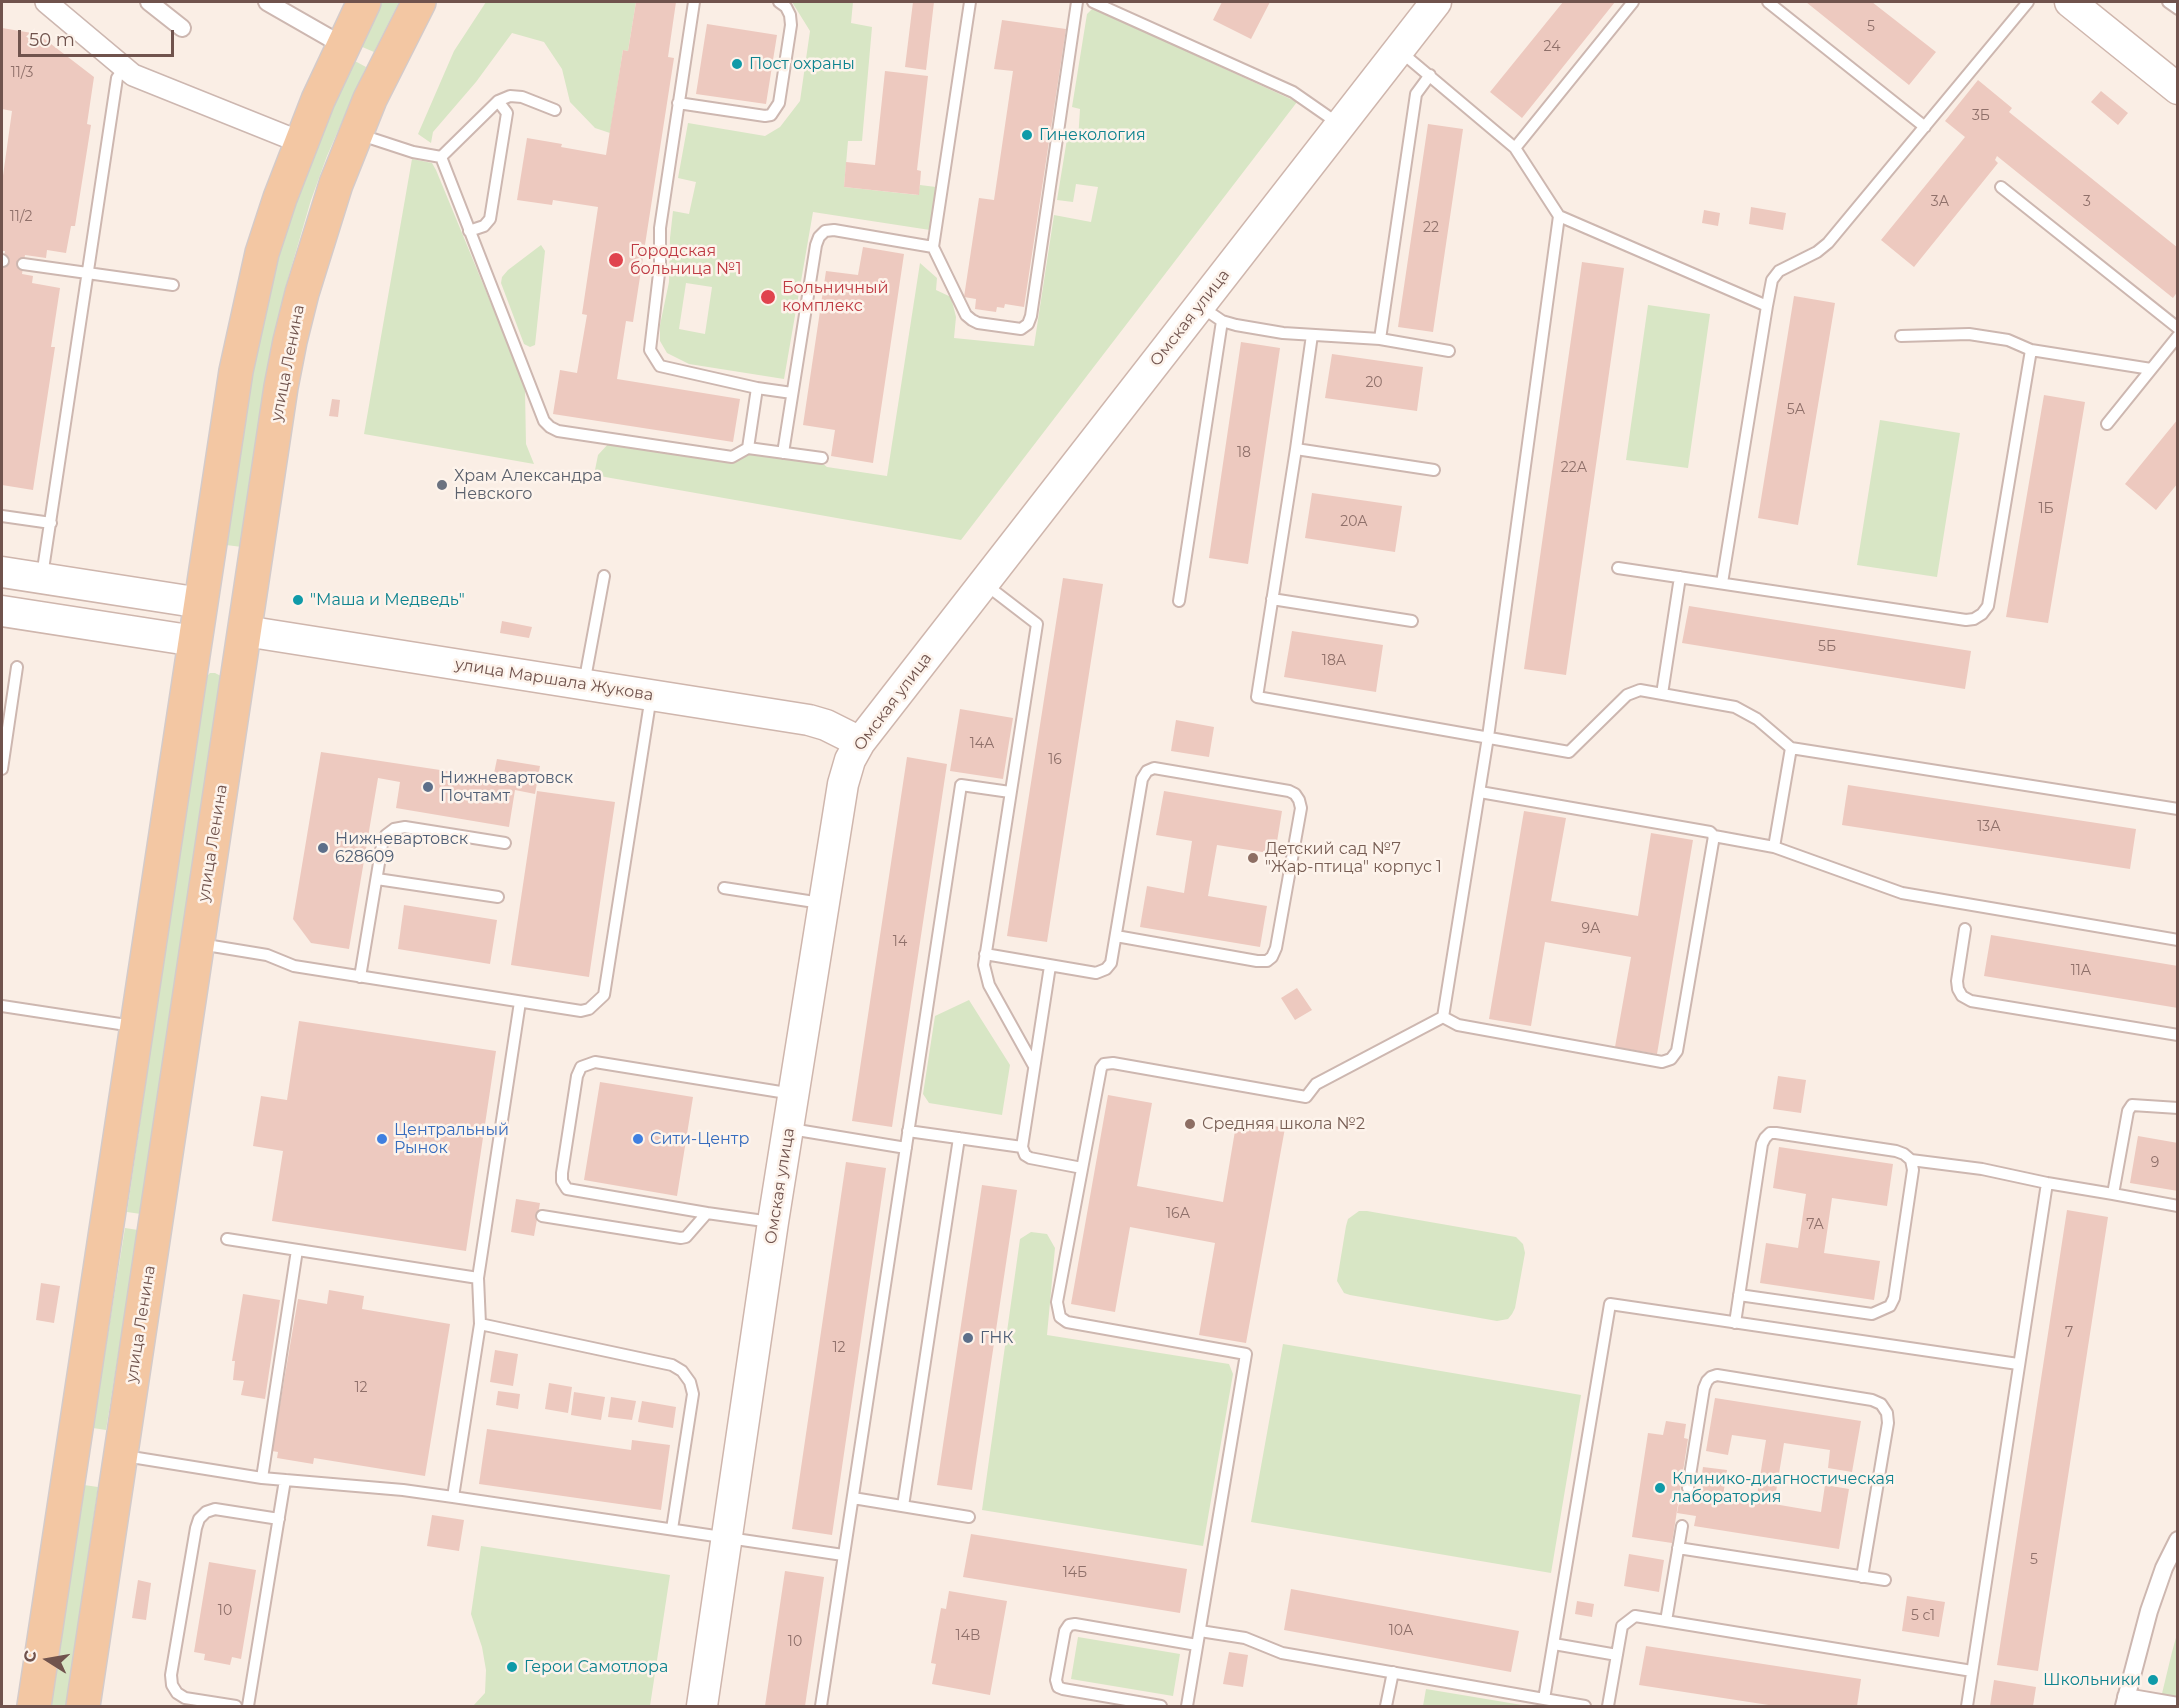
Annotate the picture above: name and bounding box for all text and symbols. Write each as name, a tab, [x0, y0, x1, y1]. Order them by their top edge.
scale bar	[21, 18, 177, 56]
house number: 5	[1867, 19, 1875, 35]
text: 50 m	[29, 29, 75, 51]
house number: 24	[1544, 39, 1560, 55]
place label: Пост охраны	[749, 54, 855, 74]
marker: Пост охраны	[730, 57, 744, 71]
house number: 11/3	[11, 65, 33, 81]
house number: 3Б	[1972, 108, 1990, 124]
place label: Гинекология	[1039, 125, 1146, 145]
marker: Гинекология	[1020, 128, 1034, 142]
house number: 3А	[1931, 194, 1949, 210]
house number: 3	[2083, 194, 2091, 210]
house number: 11/2	[10, 209, 32, 225]
house number: 22	[1423, 220, 1439, 236]
place label: Городская больница №1	[630, 241, 741, 279]
marker: Городская больница №1	[607, 251, 625, 269]
street label: Омская улица	[1146, 266, 1234, 370]
place label: Больничный комплекс	[782, 278, 889, 316]
marker: Больничный комплекс	[759, 288, 777, 306]
street label: улица Ленина	[267, 303, 309, 423]
house number: 20	[1365, 375, 1383, 391]
house number: 5А	[1787, 402, 1805, 418]
house number: 18	[1237, 445, 1251, 461]
house number: 22А	[1561, 460, 1587, 476]
place label: Храм Александра Невского	[454, 466, 602, 504]
marker: Храм Александра Невского	[435, 478, 449, 492]
house number: 1Б	[2038, 501, 2054, 517]
house number: 20А	[1340, 514, 1368, 530]
place label: "Маша и Медведь"	[310, 590, 465, 610]
marker: "Маша и Медведь"	[291, 593, 305, 607]
house number: 5Б	[1818, 639, 1836, 655]
street label: Омская улица	[850, 649, 936, 755]
house number: 18А	[1322, 653, 1346, 669]
street label: улица Маршала Жукова	[453, 655, 655, 705]
house number: 14А	[970, 736, 994, 752]
house number: 16	[1048, 752, 1062, 768]
place label: Нижневартовск Почтамт	[440, 768, 573, 806]
marker: Нижневартовск Почтамт	[421, 780, 435, 794]
street label: улица Ленина	[194, 783, 232, 903]
house number: 13А	[1977, 819, 2001, 835]
place label: Нижневартовск 628609	[335, 829, 468, 867]
place label: Детский сад №7 "Жар-птица" корпус 1	[1265, 839, 1442, 877]
marker: Нижневартовск 628609	[316, 841, 330, 855]
marker: Детский сад №7 "Жар-птица" корпус 1	[1246, 851, 1260, 865]
house number: 9А	[1582, 921, 1600, 937]
house number: 14	[893, 934, 907, 950]
house number: 11А	[2071, 963, 2091, 979]
place label: Средняя школа №2	[1202, 1114, 1365, 1134]
marker: Средняя школа №2	[1183, 1117, 1197, 1131]
place label: Центральный Рынок	[394, 1120, 509, 1158]
street label: Омская улица	[761, 1126, 799, 1246]
place label: Сити-Центр	[650, 1129, 749, 1149]
marker: Центральный Рынок	[375, 1132, 389, 1146]
marker: Сити-Центр	[631, 1132, 645, 1146]
house number: 9	[2151, 1155, 2159, 1171]
house number: 16А	[1166, 1206, 1190, 1222]
house number: 7А	[1806, 1217, 1824, 1233]
street label: улица Ленина	[122, 1264, 160, 1384]
house number: 7	[2065, 1325, 2073, 1341]
place label: ГНК	[980, 1328, 1014, 1348]
marker: ГНК	[961, 1331, 975, 1345]
house number: 12	[832, 1340, 846, 1356]
house number: 12	[354, 1380, 368, 1396]
place label: Клинико-диагностическая лаборатория	[1672, 1469, 1895, 1507]
marker: Клинико-диагностическая лаборатория	[1653, 1481, 1667, 1495]
house number: 5	[2030, 1552, 2038, 1568]
house number: 14Б	[1063, 1565, 1087, 1581]
house number: 10	[218, 1603, 232, 1619]
house number: 5 с1	[1911, 1608, 1935, 1624]
house number: 10А	[1389, 1623, 1413, 1639]
house number: 14В	[956, 1628, 980, 1644]
north arrow	[18, 1630, 78, 1690]
house number: 10	[788, 1634, 802, 1650]
text: С	[19, 1649, 40, 1664]
place label: Герои Самотлора	[524, 1657, 668, 1677]
marker: Герои Самотлора	[505, 1660, 519, 1674]
place label: Школьники	[2043, 1670, 2141, 1690]
marker: Школьники	[2146, 1673, 2160, 1687]

